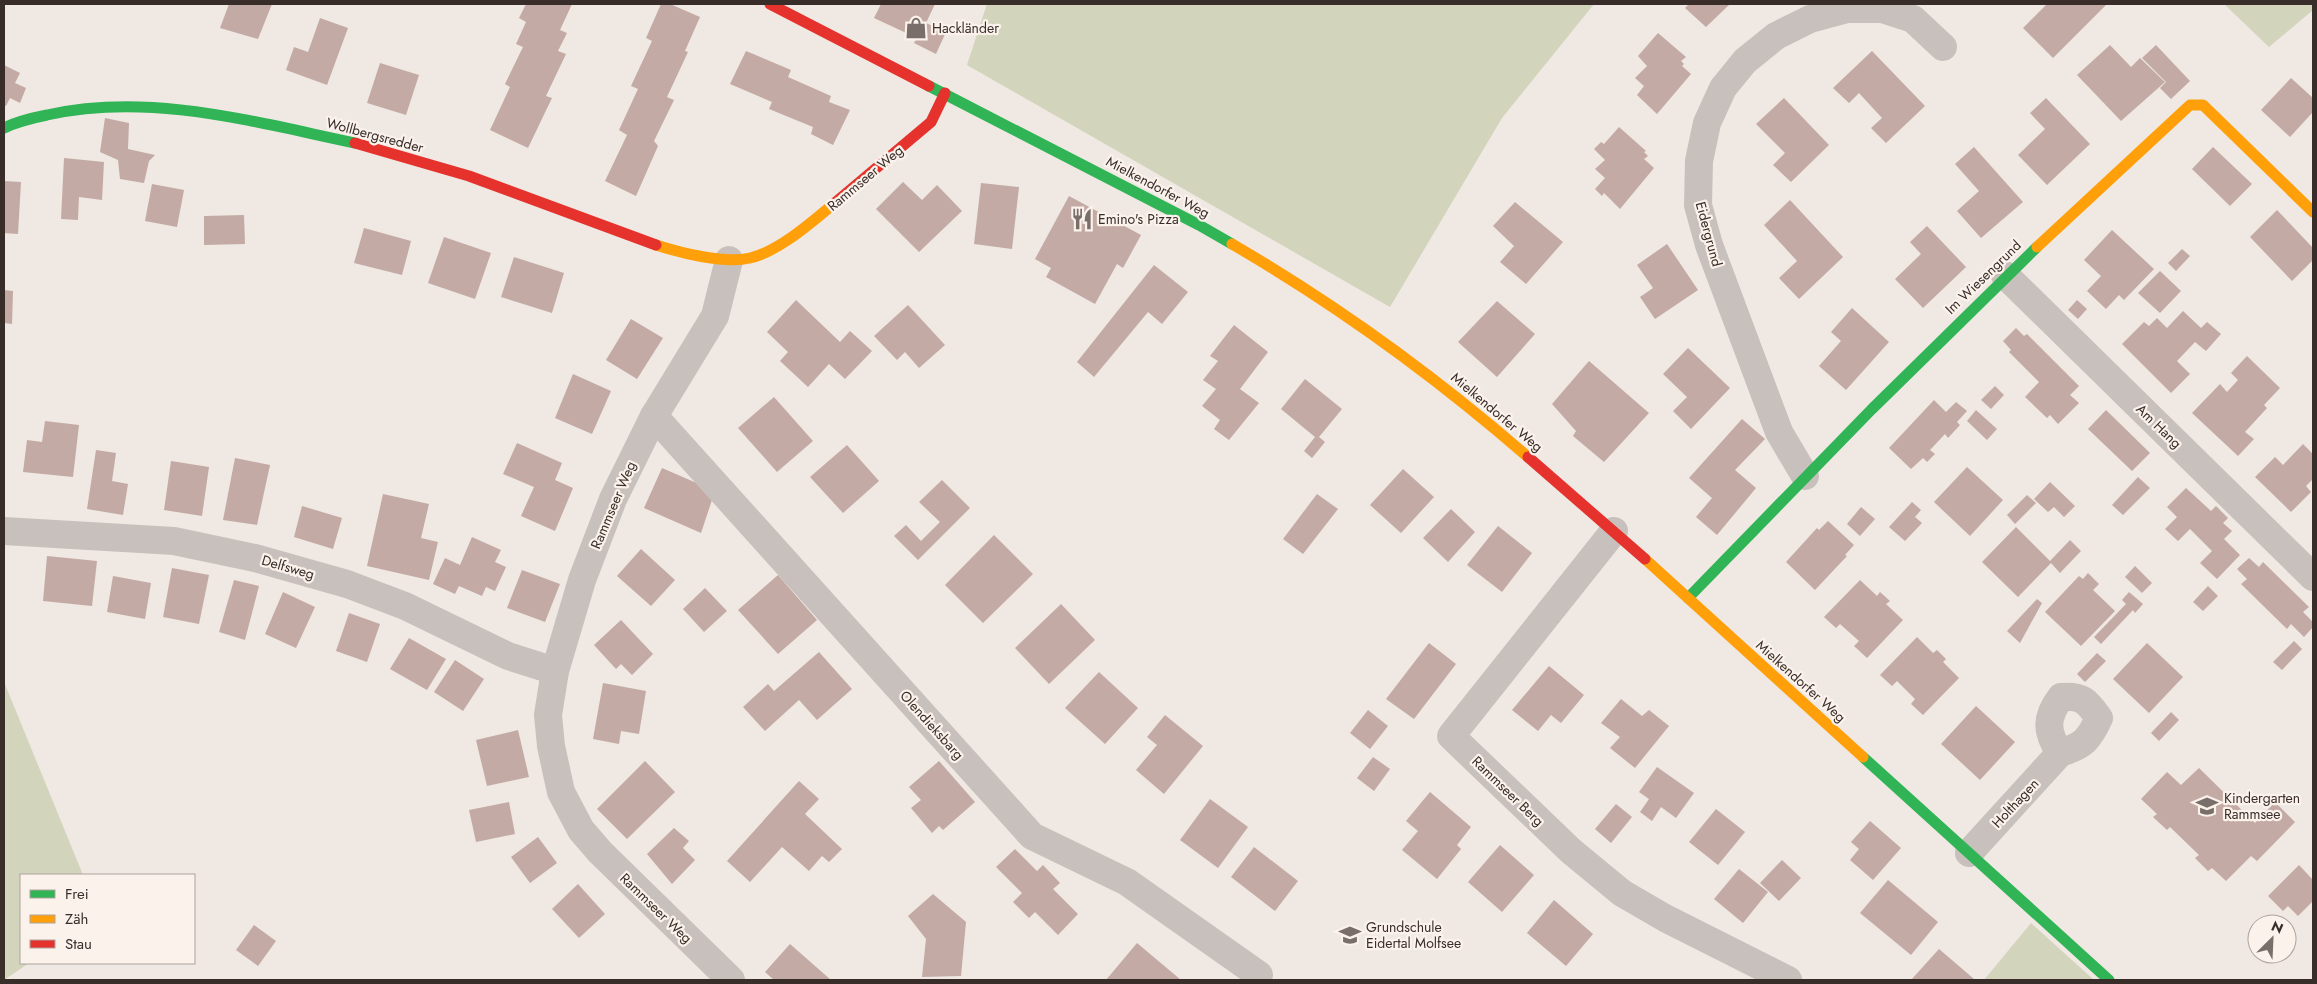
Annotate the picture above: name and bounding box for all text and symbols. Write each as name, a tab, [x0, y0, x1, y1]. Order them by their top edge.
shop icon: Hackländer	[903, 15, 929, 41]
place label: Hackländer	[932, 18, 999, 38]
street label: Wollbergsredder	[324, 112, 426, 158]
street label: Rammseer Weg	[823, 140, 907, 216]
street label: Mielkendorfer Weg	[1103, 151, 1213, 223]
street label: Eidergrund	[1691, 199, 1727, 269]
restaurant icon: Emino's Pizza	[1069, 206, 1095, 232]
place label: Emino's Pizza	[1098, 209, 1179, 229]
street label: Im Wiesengrund	[1940, 235, 2026, 319]
street label: Mielkendorfer Weg	[1447, 368, 1547, 456]
street label: Am Hang	[2132, 399, 2186, 453]
street label: Rammseer Weg	[586, 458, 640, 552]
street label: Delfsweg	[259, 550, 317, 584]
street label: Mielkendorfer Weg	[1752, 635, 1850, 727]
street label: Olendieksbarg	[896, 686, 968, 764]
street label: Rammseer Berg	[1468, 751, 1548, 831]
street label: Holthagen	[1987, 774, 2043, 832]
place label: Kindergarten Rammsee	[2224, 788, 2300, 824]
school or university icon: Kindergarten Rammsee	[2194, 793, 2220, 819]
street label: Rammseer Weg	[615, 868, 697, 948]
legend	[20, 874, 195, 964]
text: Frei	[65, 883, 89, 905]
text: Zäh	[65, 908, 88, 930]
north arrow	[2247, 914, 2297, 964]
text: N	[2268, 916, 2286, 939]
place label: Grundschule Eidertal Molfsee	[1366, 917, 1461, 953]
school or university icon: Grundschule Eidertal Molfsee	[1337, 922, 1363, 948]
text: Stau	[65, 933, 92, 955]

